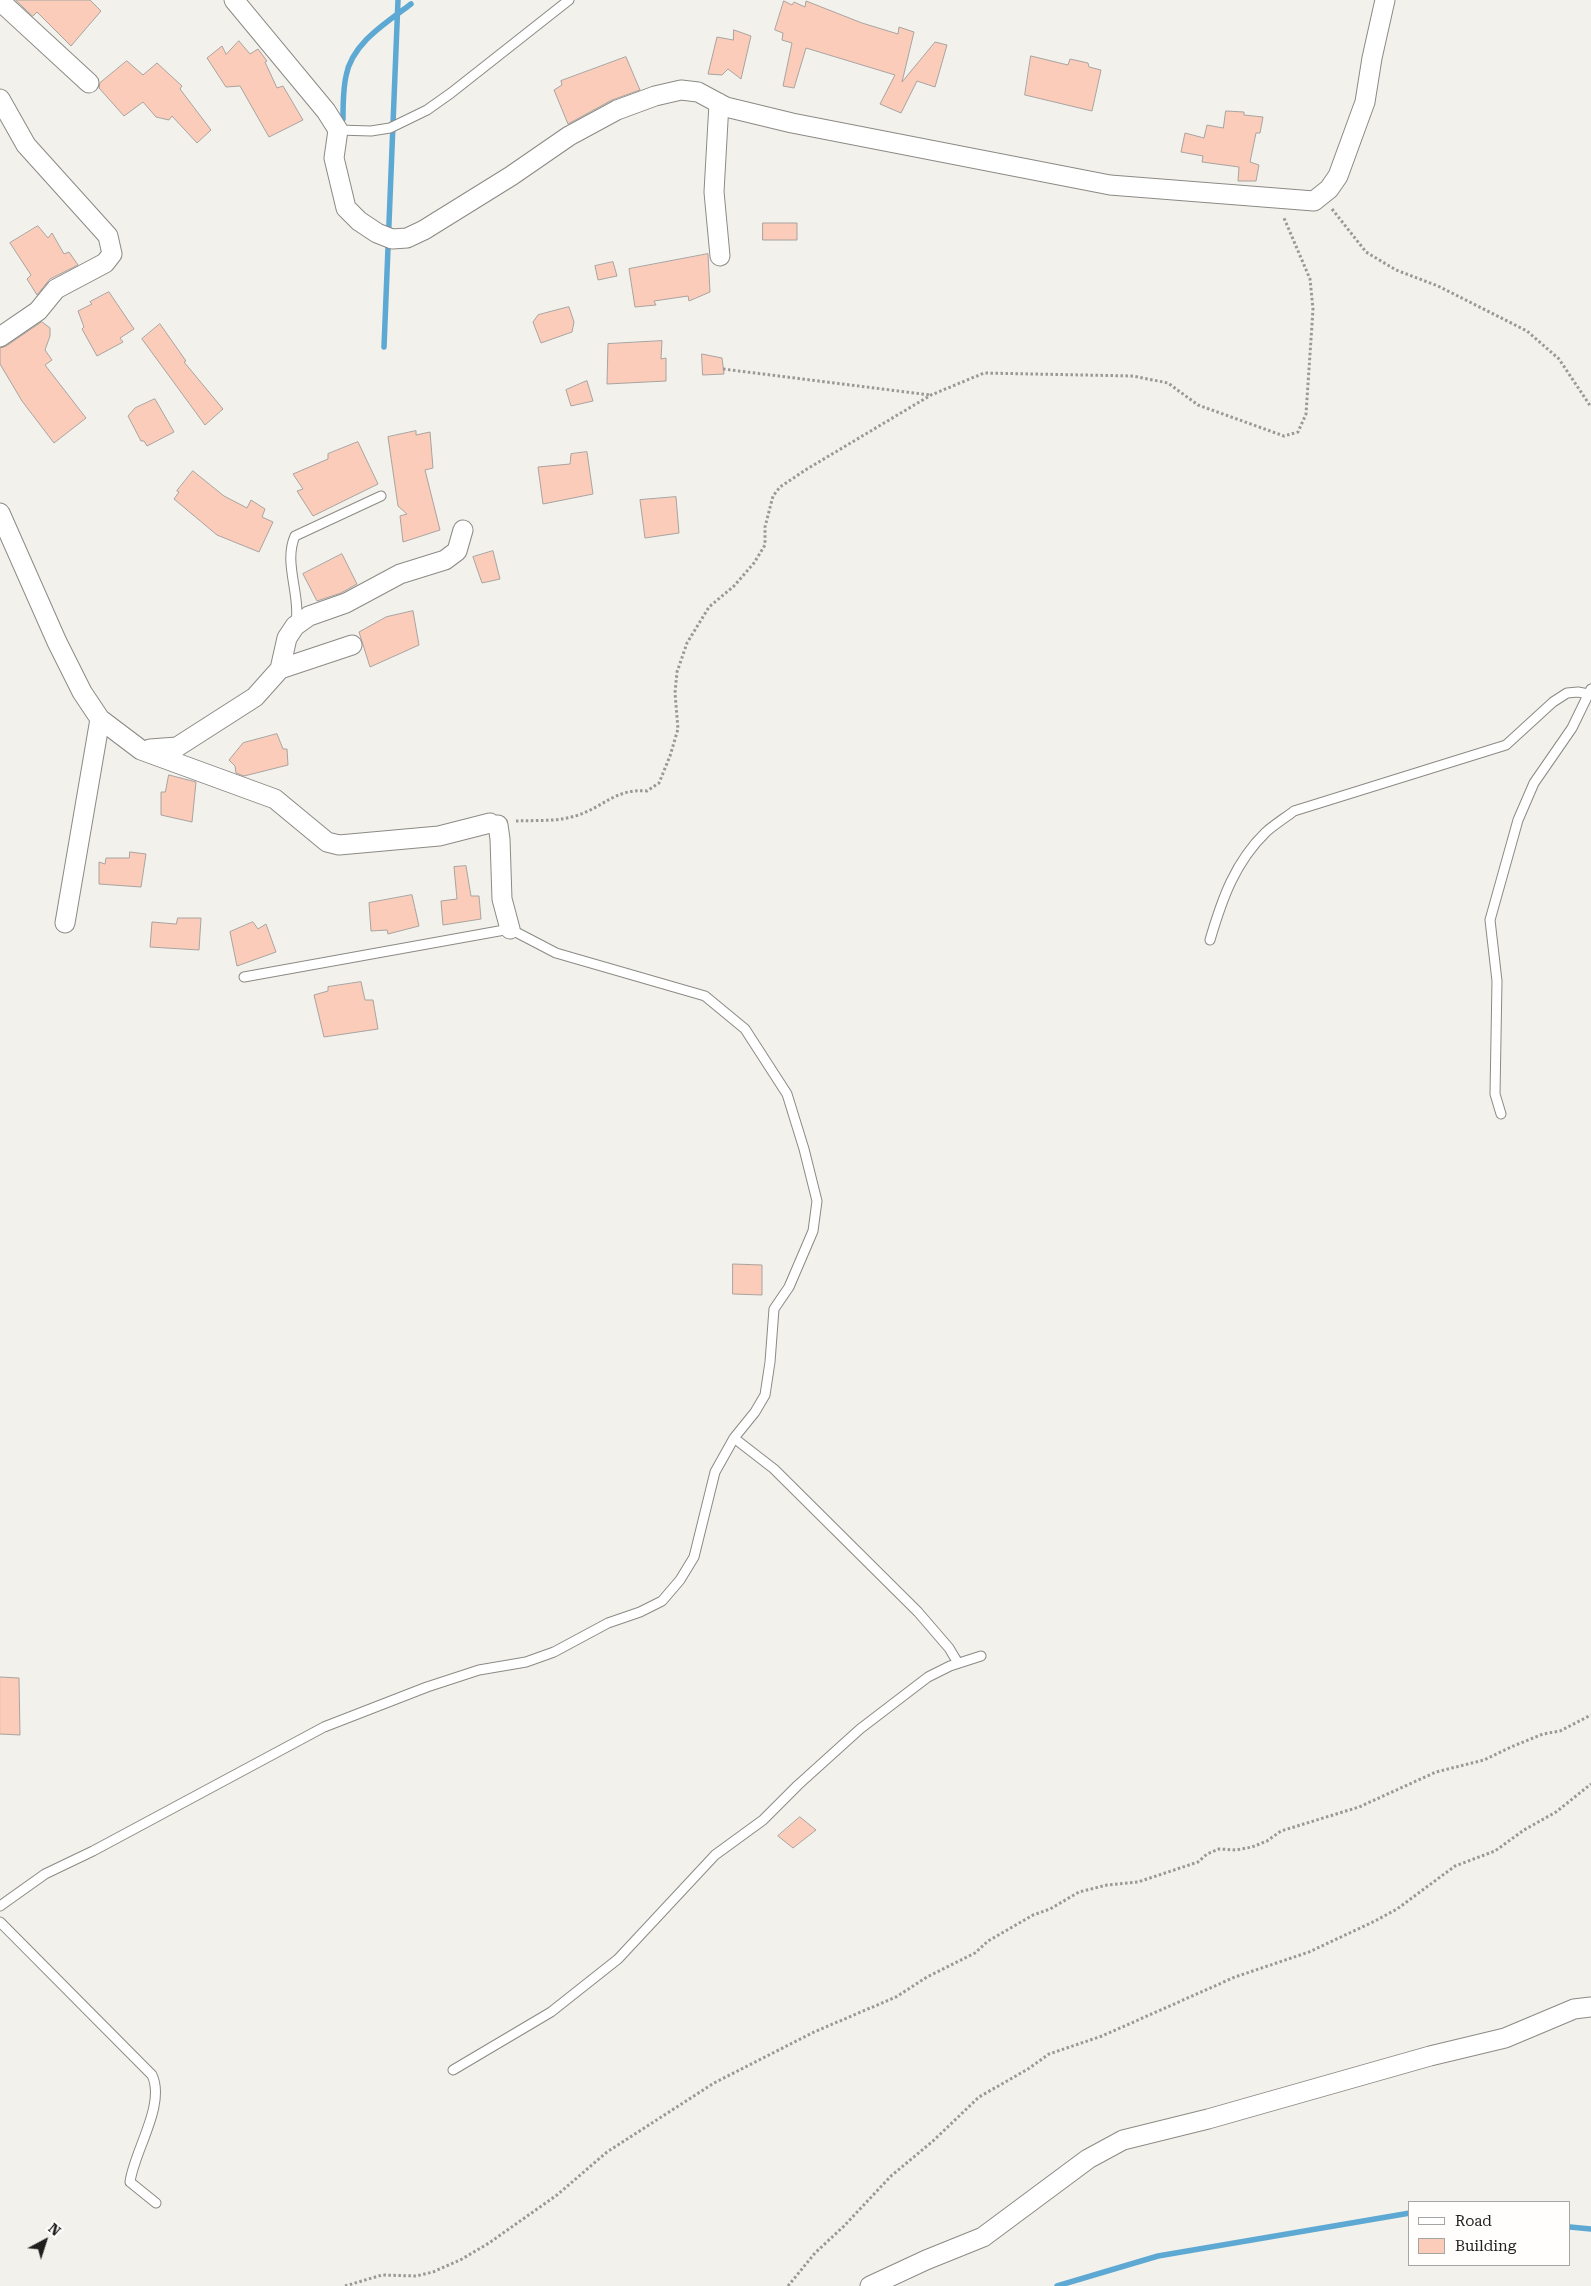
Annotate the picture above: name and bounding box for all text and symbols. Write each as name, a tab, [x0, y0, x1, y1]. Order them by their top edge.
legend	[1408, 2201, 1571, 2266]
text: Road	[1455, 2212, 1492, 2230]
north arrow	[20, 2216, 70, 2266]
text: N	[45, 2220, 64, 2239]
text: Building	[1455, 2237, 1516, 2255]

